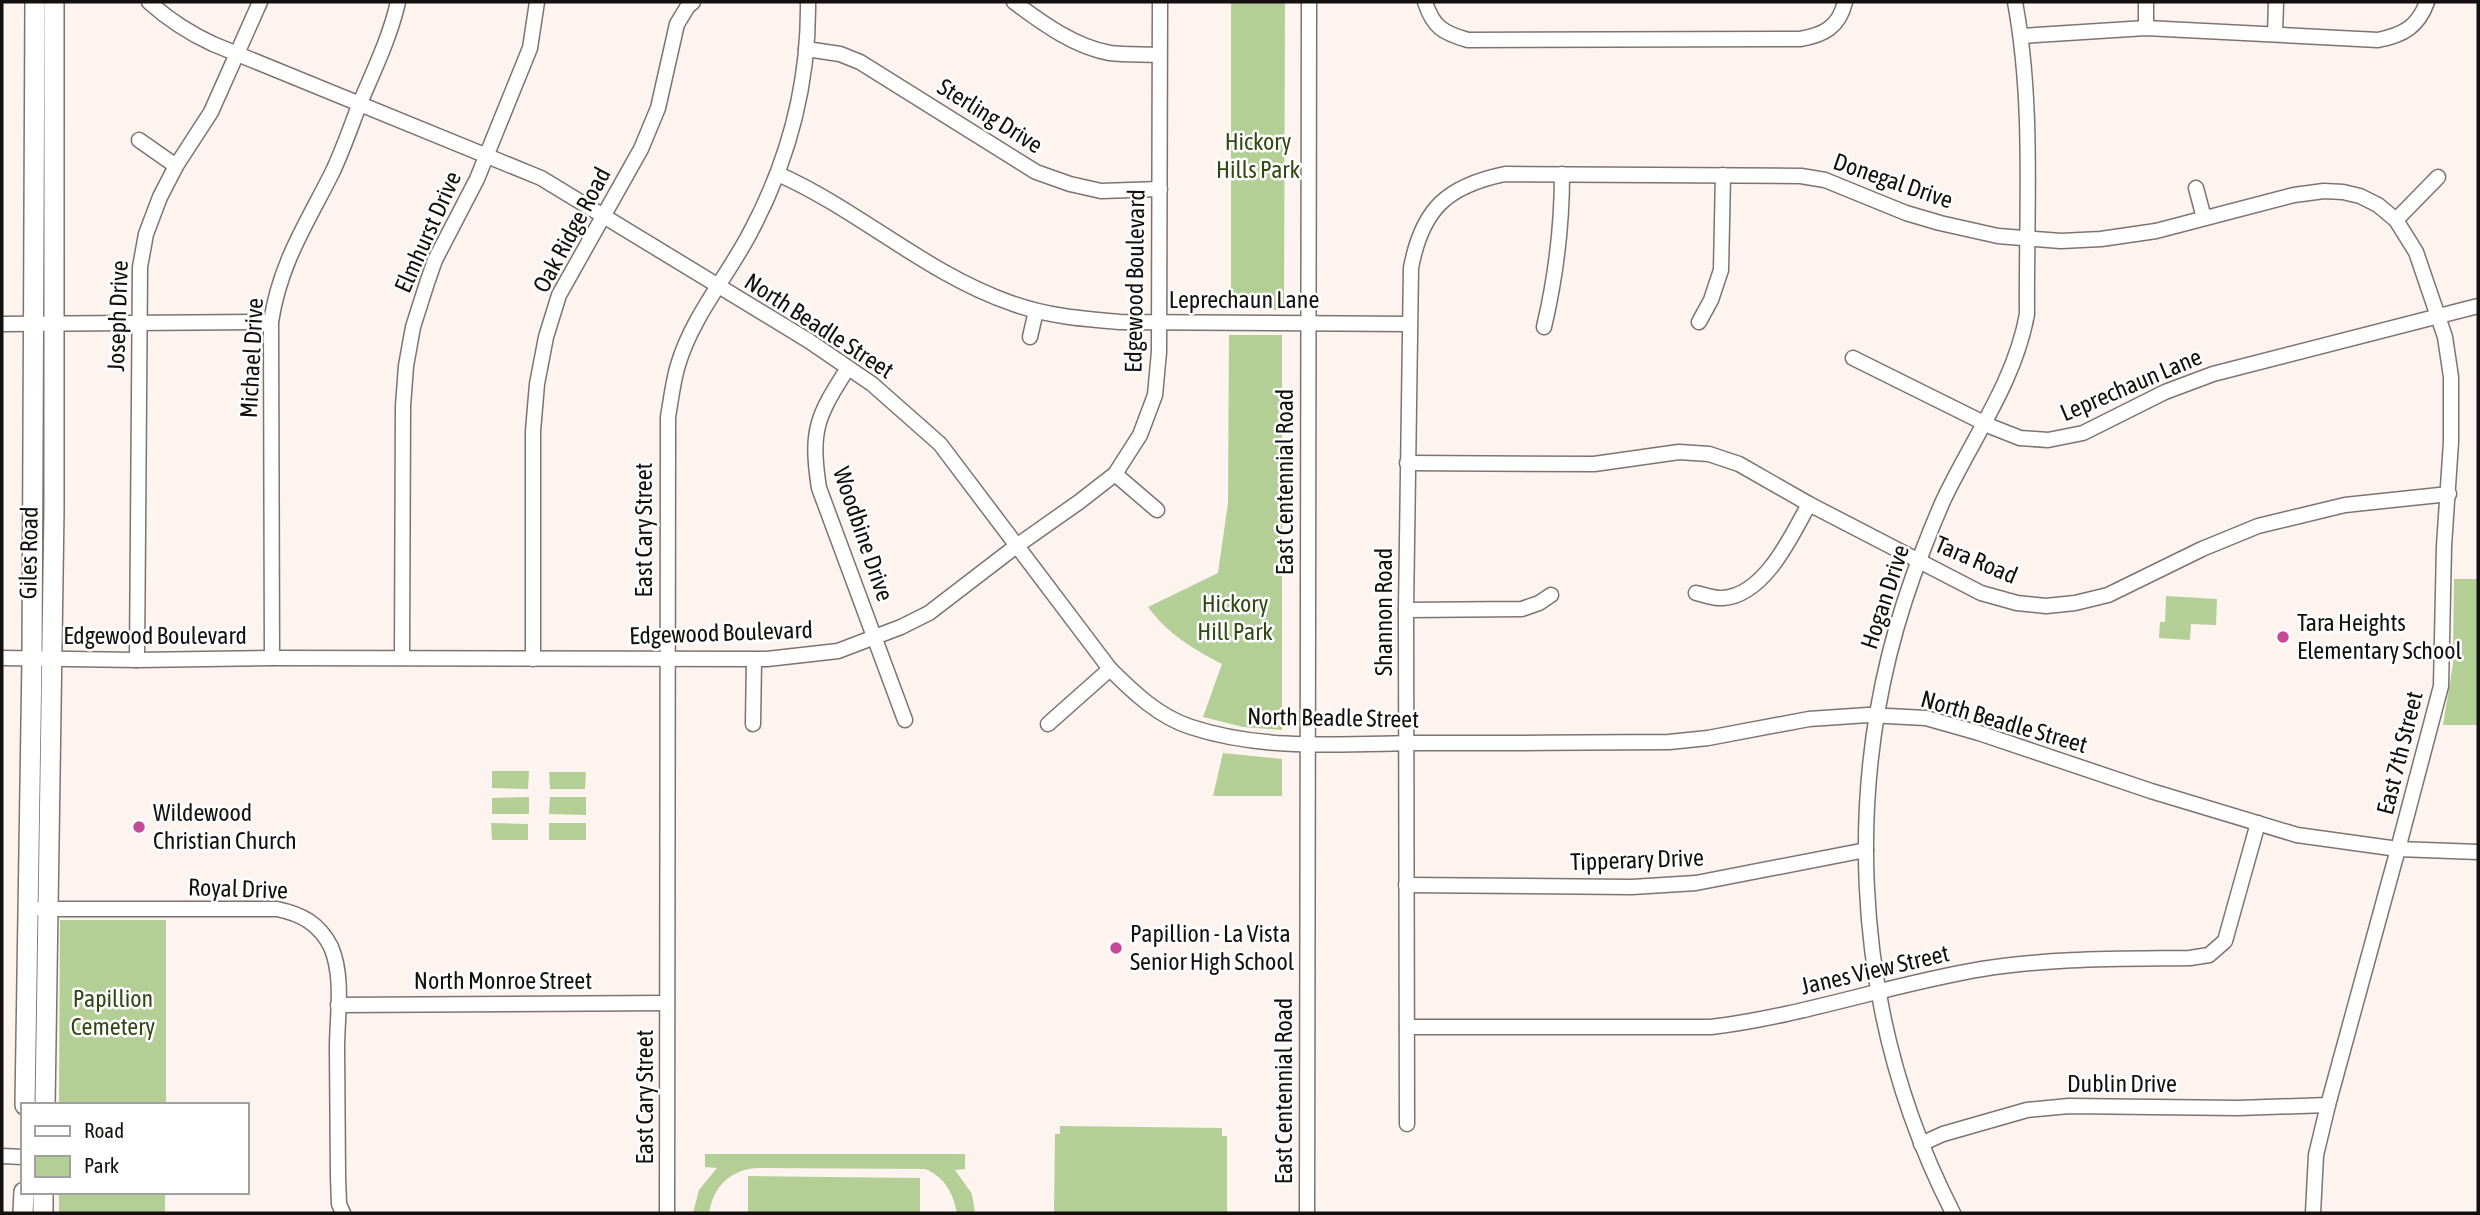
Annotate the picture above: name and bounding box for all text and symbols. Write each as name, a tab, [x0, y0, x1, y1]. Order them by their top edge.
street label: Sterling Drive	[933, 73, 1048, 158]
park label: Hickory Hills Park	[1216, 128, 1300, 183]
street label: Donegal Drive	[1830, 147, 1956, 214]
street label: Oak Ridge Road	[527, 163, 616, 297]
street label: Elmhurst Drive	[389, 167, 466, 296]
street label: Edgewood Boulevard	[1119, 189, 1150, 373]
street label: Joseph Drive	[102, 260, 133, 372]
street label: North Beadle Street	[740, 267, 899, 384]
street label: Leprechaun Lane	[1169, 286, 1319, 313]
street label: Michael Drive	[235, 297, 268, 419]
street label: Leprechaun Lane	[2056, 343, 2205, 426]
street label: East Centennial Road	[1271, 389, 1298, 575]
street label: East Cary Street	[630, 462, 657, 597]
street label: Woodbine Drive	[828, 463, 899, 604]
street label: Giles Road	[14, 506, 43, 600]
street label: Tara Road	[1931, 530, 2021, 589]
street label: Hogan Drive	[1855, 541, 1914, 652]
street label: Shannon Road	[1370, 548, 1397, 676]
park label: Hickory Hill Park	[1197, 590, 1273, 645]
place label: Tara Heights Elementary School	[2297, 609, 2463, 664]
street label: Edgewood Boulevard	[629, 616, 813, 649]
street label: Edgewood Boulevard	[63, 622, 247, 649]
marker: Tara Heights Elementary School	[2275, 629, 2291, 645]
street label: North Beadle Street	[1918, 685, 2091, 758]
street label: East 7th Street	[2371, 688, 2428, 817]
street label: North Beadle Street	[1247, 703, 1419, 732]
place label: Wildewood Christian Church	[153, 799, 297, 854]
marker: Wildewood Christian Church	[131, 819, 147, 835]
street label: Tipperary Drive	[1570, 844, 1704, 875]
street label: Royal Drive	[188, 873, 289, 904]
place label: Papillion - La Vista Senior High School	[1130, 920, 1295, 975]
street label: Janes View Street	[1798, 939, 1952, 1000]
marker: Papillion - La Vista Senior High School	[1108, 940, 1124, 956]
street label: North Monroe Street	[414, 967, 592, 994]
park label: Papillion Cemetery	[71, 985, 155, 1040]
street label: East Centennial Road	[1270, 998, 1297, 1184]
street label: East Cary Street	[631, 1029, 658, 1164]
street label: Dublin Drive	[2067, 1070, 2177, 1097]
legend	[21, 1103, 248, 1194]
text: Road	[84, 1118, 124, 1142]
text: Park	[84, 1153, 119, 1177]

